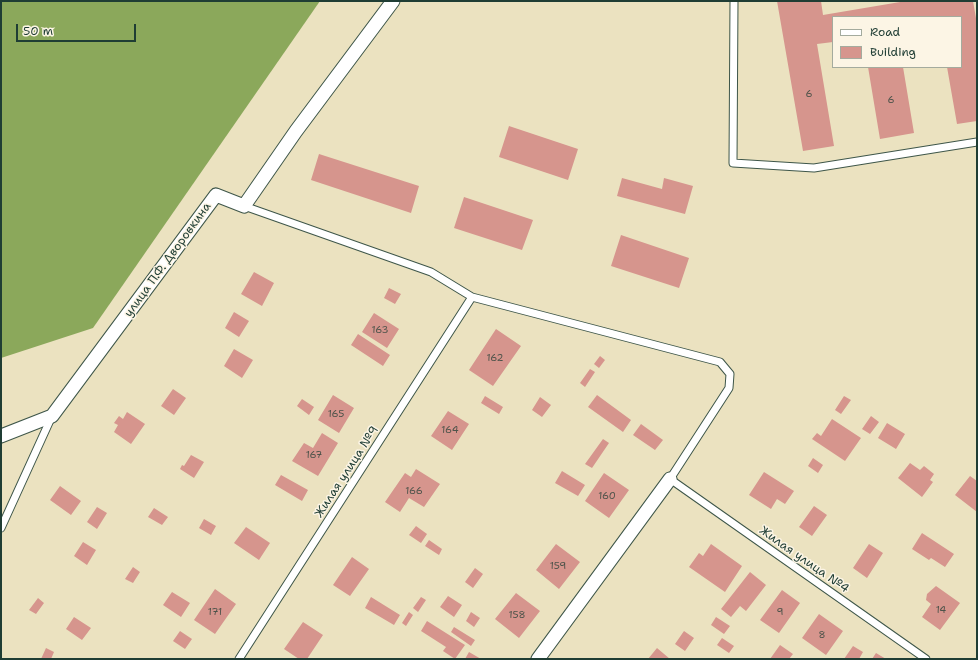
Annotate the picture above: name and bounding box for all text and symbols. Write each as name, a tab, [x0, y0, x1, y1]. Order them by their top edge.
scale bar	[18, 16, 138, 42]
legend	[832, 16, 962, 68]
text: 50 m	[23, 23, 53, 39]
text: Road	[870, 24, 900, 40]
text: Building	[870, 44, 916, 60]
house number: 6	[806, 88, 812, 100]
house number: 6	[888, 94, 894, 106]
street label: улица П.Ф. Дворовкина	[122, 200, 214, 320]
house number: 163	[371, 324, 389, 336]
house number: 162	[486, 352, 504, 364]
house number: 165	[328, 408, 344, 420]
street label: Жилая улица №9	[312, 424, 382, 520]
house number: 164	[441, 424, 459, 436]
house number: 167	[306, 449, 322, 461]
house number: 166	[405, 485, 423, 497]
house number: 160	[598, 490, 616, 502]
street label: Жилая улица №4	[756, 524, 852, 596]
house number: 159	[550, 560, 566, 572]
house number: 14	[936, 604, 946, 616]
house number: 171	[208, 606, 222, 618]
house number: 9	[777, 606, 783, 618]
house number: 158	[509, 609, 525, 621]
house number: 8	[819, 629, 825, 641]

